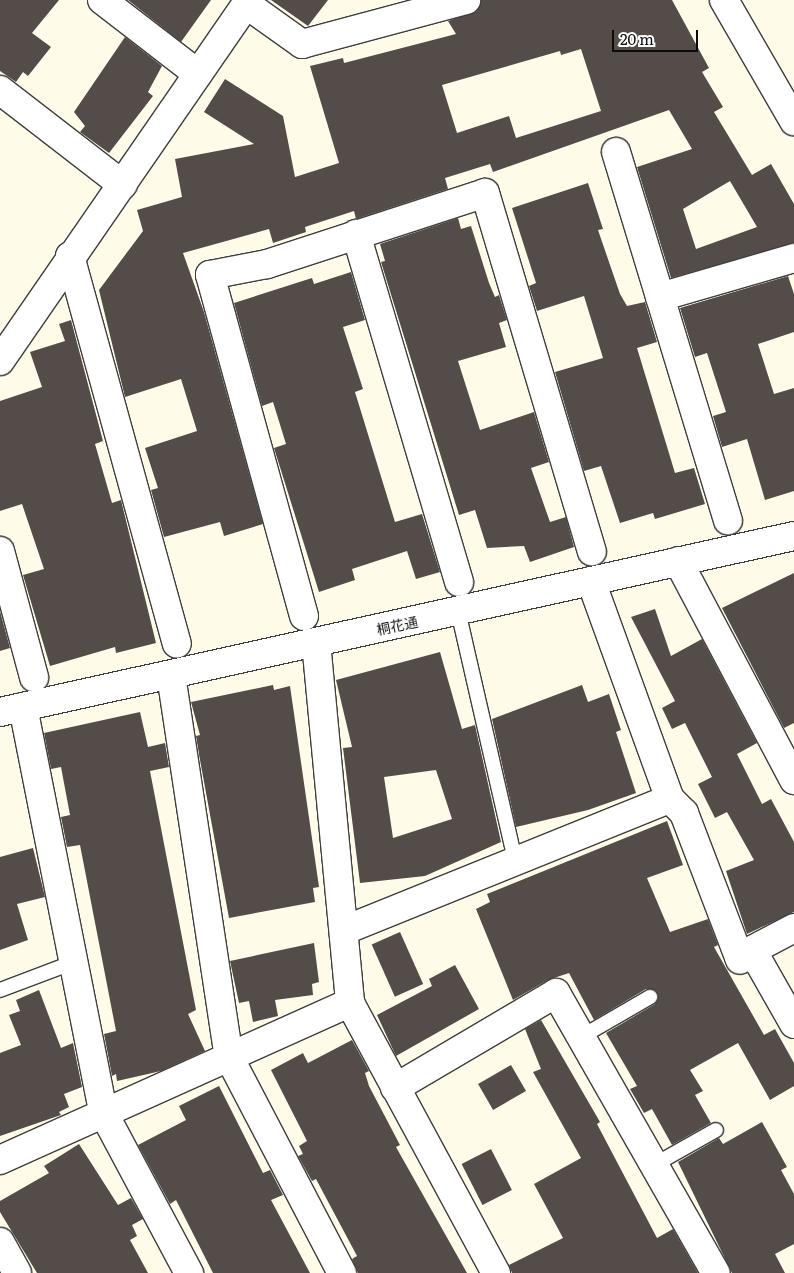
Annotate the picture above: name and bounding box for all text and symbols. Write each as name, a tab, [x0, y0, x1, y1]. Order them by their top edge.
scale bar	[614, 20, 700, 52]
text: 20 m	[620, 27, 654, 50]
street label: 桐花通	[375, 612, 419, 638]

